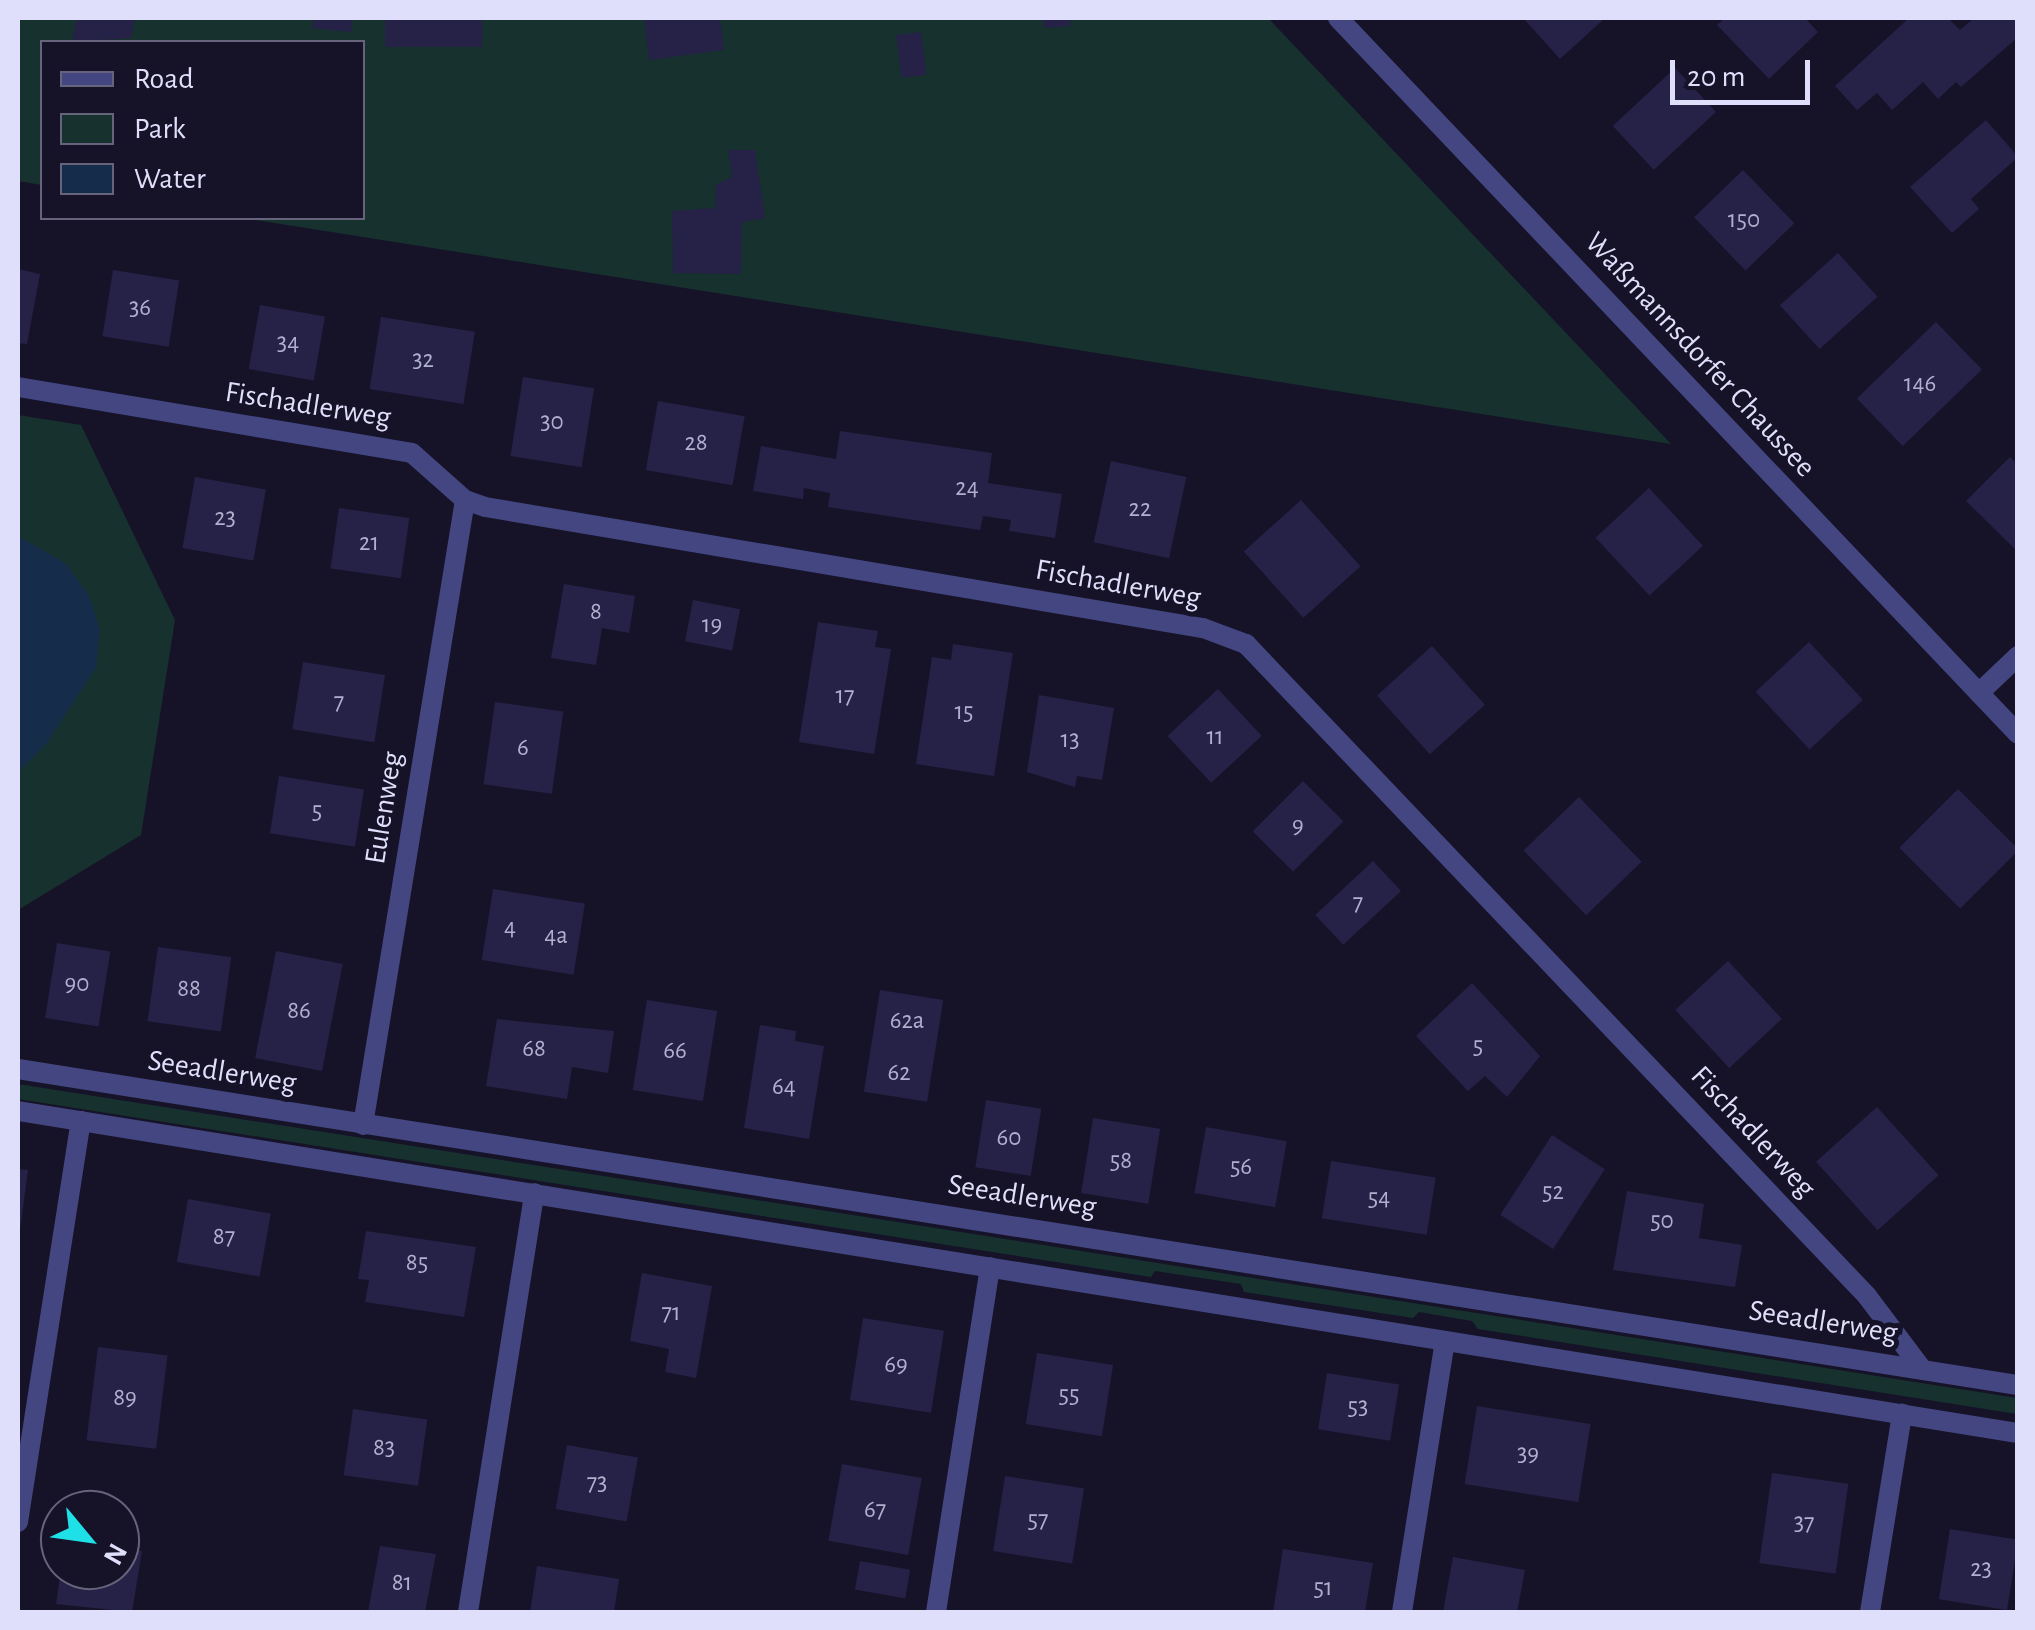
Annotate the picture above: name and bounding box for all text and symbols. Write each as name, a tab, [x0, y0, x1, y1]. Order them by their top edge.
legend	[40, 40, 365, 220]
scale bar	[1675, 40, 1815, 102]
text: 20 m	[1687, 62, 1745, 92]
text: Road	[134, 64, 194, 94]
text: Park	[134, 114, 186, 144]
text: Water	[134, 164, 206, 194]
house number: 150	[1728, 205, 1760, 235]
street label: Waßmannsdorfer Chaussee	[1577, 225, 1823, 485]
house number: 36	[129, 293, 151, 323]
house number: 34	[277, 328, 299, 358]
house number: 32	[412, 345, 434, 375]
house number: 146	[1904, 369, 1936, 399]
street label: Fischadlerweg	[223, 374, 393, 436]
house number: 30	[540, 407, 564, 437]
house number: 28	[684, 428, 708, 458]
house number: 24	[955, 473, 979, 503]
house number: 22	[1129, 494, 1151, 524]
house number: 23	[214, 503, 236, 533]
house number: 21	[359, 528, 379, 558]
street label: Fischadlerweg	[1033, 552, 1203, 616]
house number: 8	[590, 597, 602, 627]
house number: 19	[702, 610, 722, 640]
house number: 17	[835, 681, 855, 711]
house number: 7	[334, 687, 344, 717]
house number: 15	[954, 697, 974, 727]
house number: 11	[1206, 722, 1224, 752]
house number: 13	[1061, 725, 1079, 755]
house number: 6	[517, 733, 529, 763]
street label: Eulenweg	[357, 749, 411, 867]
house number: 5	[312, 796, 322, 826]
house number: 9	[1292, 811, 1304, 841]
house number: 7	[1353, 888, 1363, 918]
house number: 4	[504, 913, 516, 943]
house number: 4a	[544, 921, 568, 951]
house number: 90	[65, 969, 89, 999]
house number: 88	[177, 974, 201, 1004]
house number: 86	[287, 996, 311, 1026]
house number: 62a	[890, 1006, 924, 1036]
house number: 5	[1473, 1031, 1483, 1061]
house number: 68	[522, 1034, 546, 1064]
house number: 66	[663, 1036, 687, 1066]
street label: Seeadlerweg	[145, 1043, 299, 1101]
house number: 62	[887, 1058, 911, 1088]
street label: Fischadlerweg	[1683, 1059, 1823, 1205]
house number: 64	[772, 1072, 796, 1102]
house number: 60	[997, 1123, 1021, 1153]
house number: 58	[1110, 1146, 1132, 1176]
house number: 56	[1230, 1152, 1252, 1182]
street label: Seeadlerweg	[945, 1167, 1099, 1225]
house number: 52	[1542, 1177, 1564, 1207]
house number: 54	[1368, 1183, 1390, 1213]
house number: 50	[1650, 1206, 1674, 1236]
house number: 87	[213, 1222, 235, 1252]
house number: 85	[406, 1248, 428, 1278]
street label: Seeadlerweg	[1746, 1293, 1900, 1351]
house number: 71	[661, 1298, 681, 1328]
house number: 69	[884, 1350, 908, 1380]
house number: 55	[1059, 1380, 1079, 1410]
house number: 89	[113, 1383, 137, 1413]
house number: 53	[1348, 1392, 1368, 1422]
house number: 83	[373, 1433, 395, 1463]
house number: 39	[1517, 1439, 1539, 1469]
house number: 73	[587, 1468, 607, 1498]
north arrow	[40, 1490, 140, 1590]
house number: 67	[864, 1495, 886, 1525]
house number: 57	[1028, 1505, 1048, 1535]
house number: 37	[1794, 1508, 1814, 1538]
text: N	[98, 1538, 131, 1569]
house number: 23	[1970, 1554, 1992, 1584]
house number: 81	[392, 1568, 412, 1598]
house number: 51	[1313, 1573, 1333, 1603]

